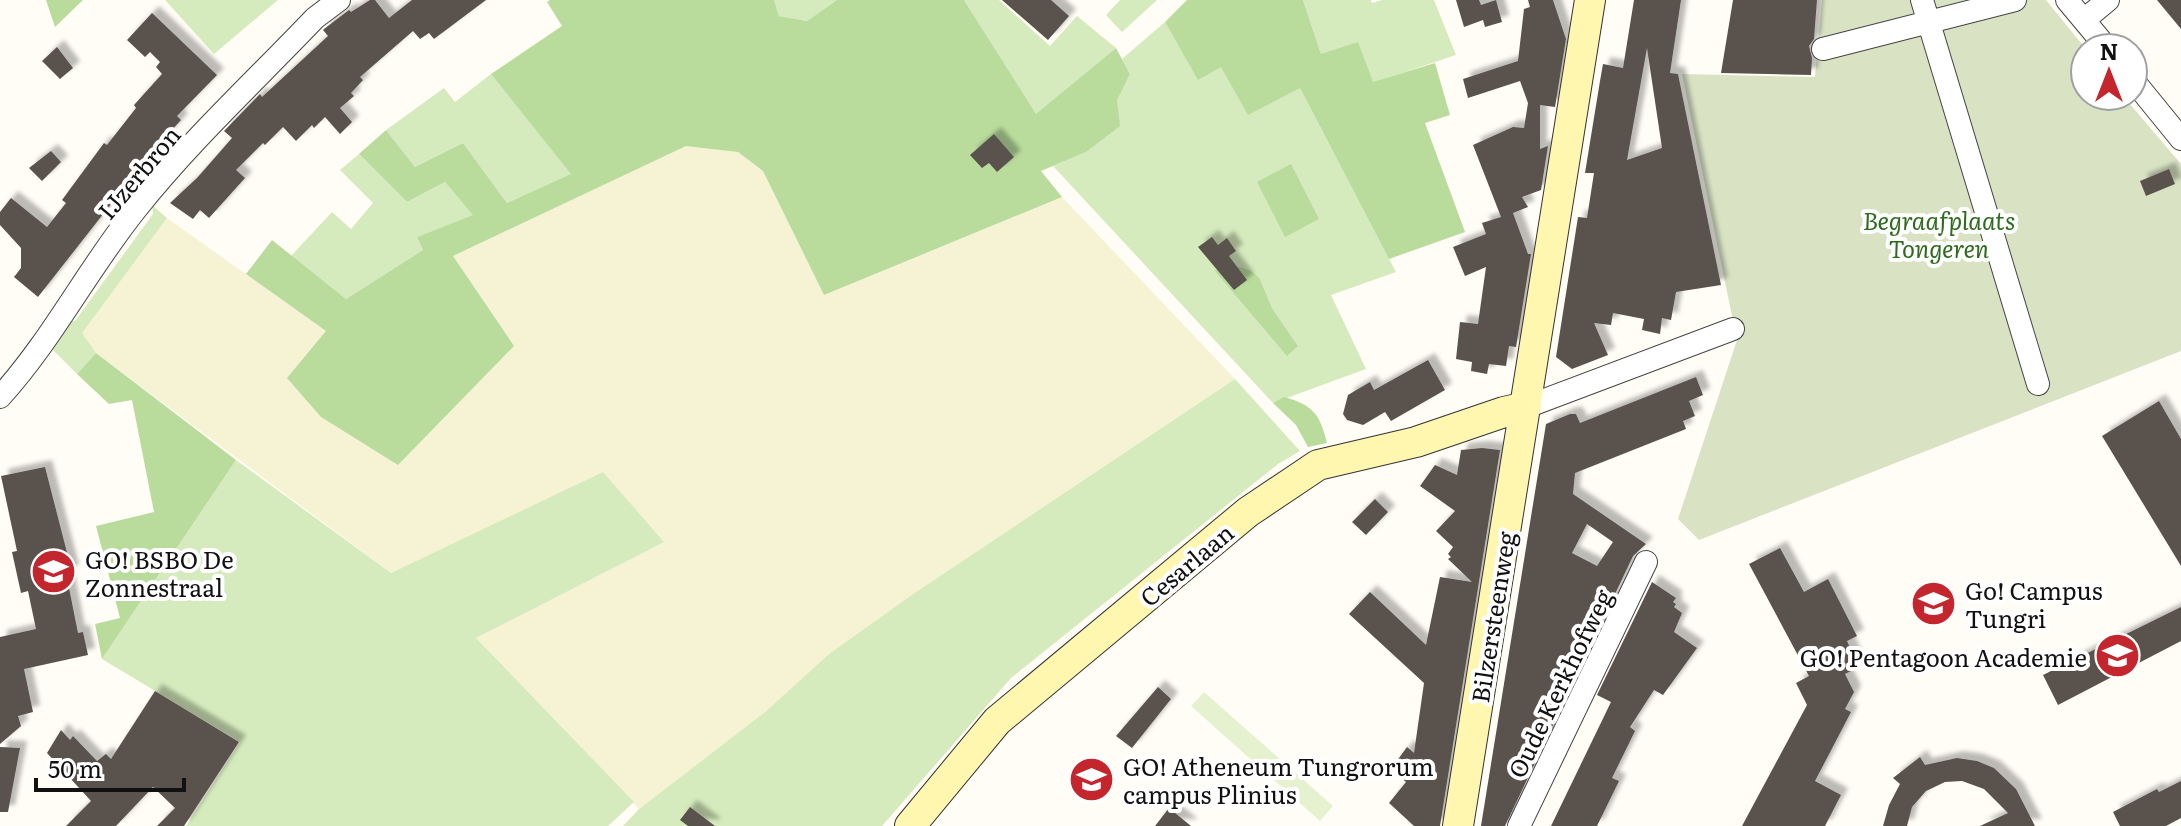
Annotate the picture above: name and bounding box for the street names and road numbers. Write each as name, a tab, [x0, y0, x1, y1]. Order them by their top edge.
street label: IJzerbron	[88, 118, 188, 226]
street label: Cesarlaan	[1132, 514, 1241, 614]
street label: Bilzersteenweg	[1461, 528, 1523, 705]
street label: Oude Kerkhofweg	[1498, 582, 1620, 783]

